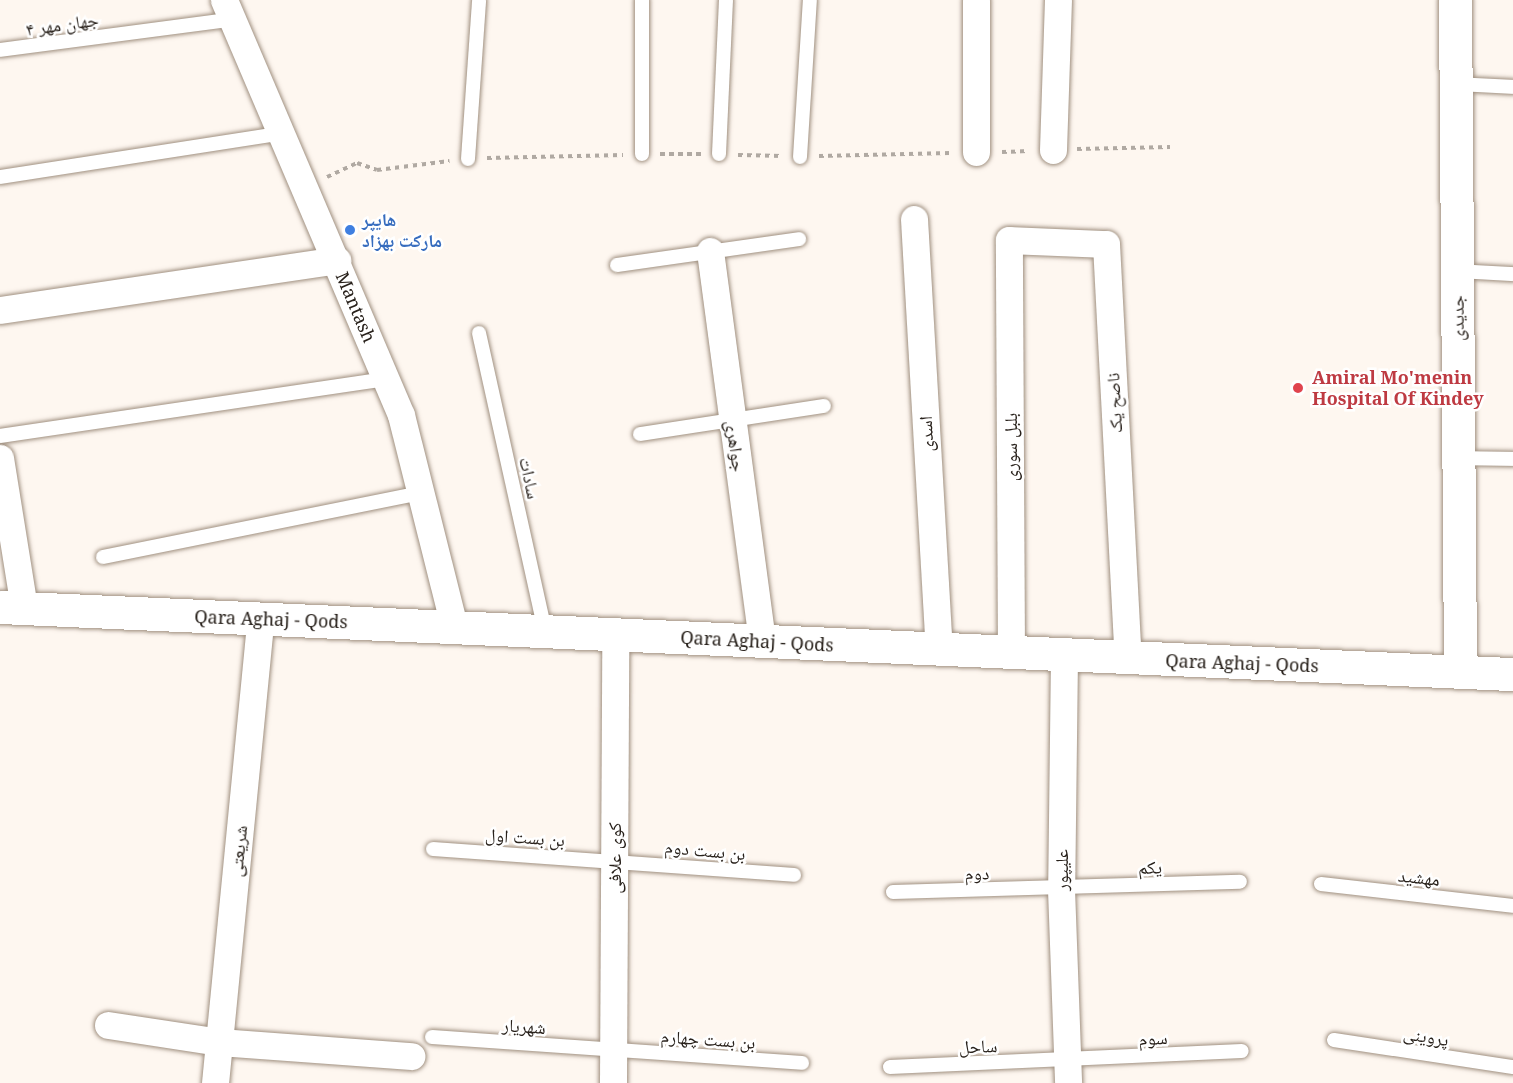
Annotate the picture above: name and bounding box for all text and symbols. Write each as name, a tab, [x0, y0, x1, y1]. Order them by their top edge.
street label: جهان مهر ۴	[24, 8, 100, 40]
place label: هایپر مارکت بهزاد	[362, 209, 442, 252]
marker: هایپر مارکت بهزاد	[343, 223, 357, 237]
street label: Mantash	[331, 268, 381, 346]
street label: جدیدی	[1446, 295, 1468, 341]
place label: Amiral Mo'menin Hospital Of Kindey	[1312, 367, 1484, 410]
street label: ناصح یک	[1102, 372, 1126, 434]
marker: Amiral Mo'menin Hospital Of Kindey	[1289, 379, 1307, 397]
street label: بلبل سوری	[999, 413, 1021, 481]
street label: اسدی	[914, 416, 938, 452]
street label: جواهری	[722, 419, 750, 473]
street label: سادات	[515, 455, 545, 501]
street label: Qara Aghaj - Qods	[194, 606, 348, 632]
street label: Qara Aghaj - Qods	[680, 626, 834, 656]
street label: Qara Aghaj - Qods	[1165, 650, 1319, 676]
street label: کوی علافی	[603, 822, 625, 894]
street label: بن بست اول	[484, 823, 566, 851]
street label: شریعتی	[225, 824, 251, 878]
street label: بن بست دوم	[664, 836, 746, 864]
street label: علیپور	[1050, 849, 1072, 891]
street label: یکم	[1138, 856, 1162, 878]
street label: دوم	[964, 862, 990, 884]
street label: مهشید	[1397, 864, 1441, 890]
street label: شهریار	[501, 1014, 547, 1038]
street label: پروینی	[1402, 1022, 1450, 1050]
street label: بن بست چهارم	[660, 1025, 756, 1053]
street label: سوم	[1138, 1026, 1168, 1050]
street label: ساحل	[958, 1035, 998, 1057]

